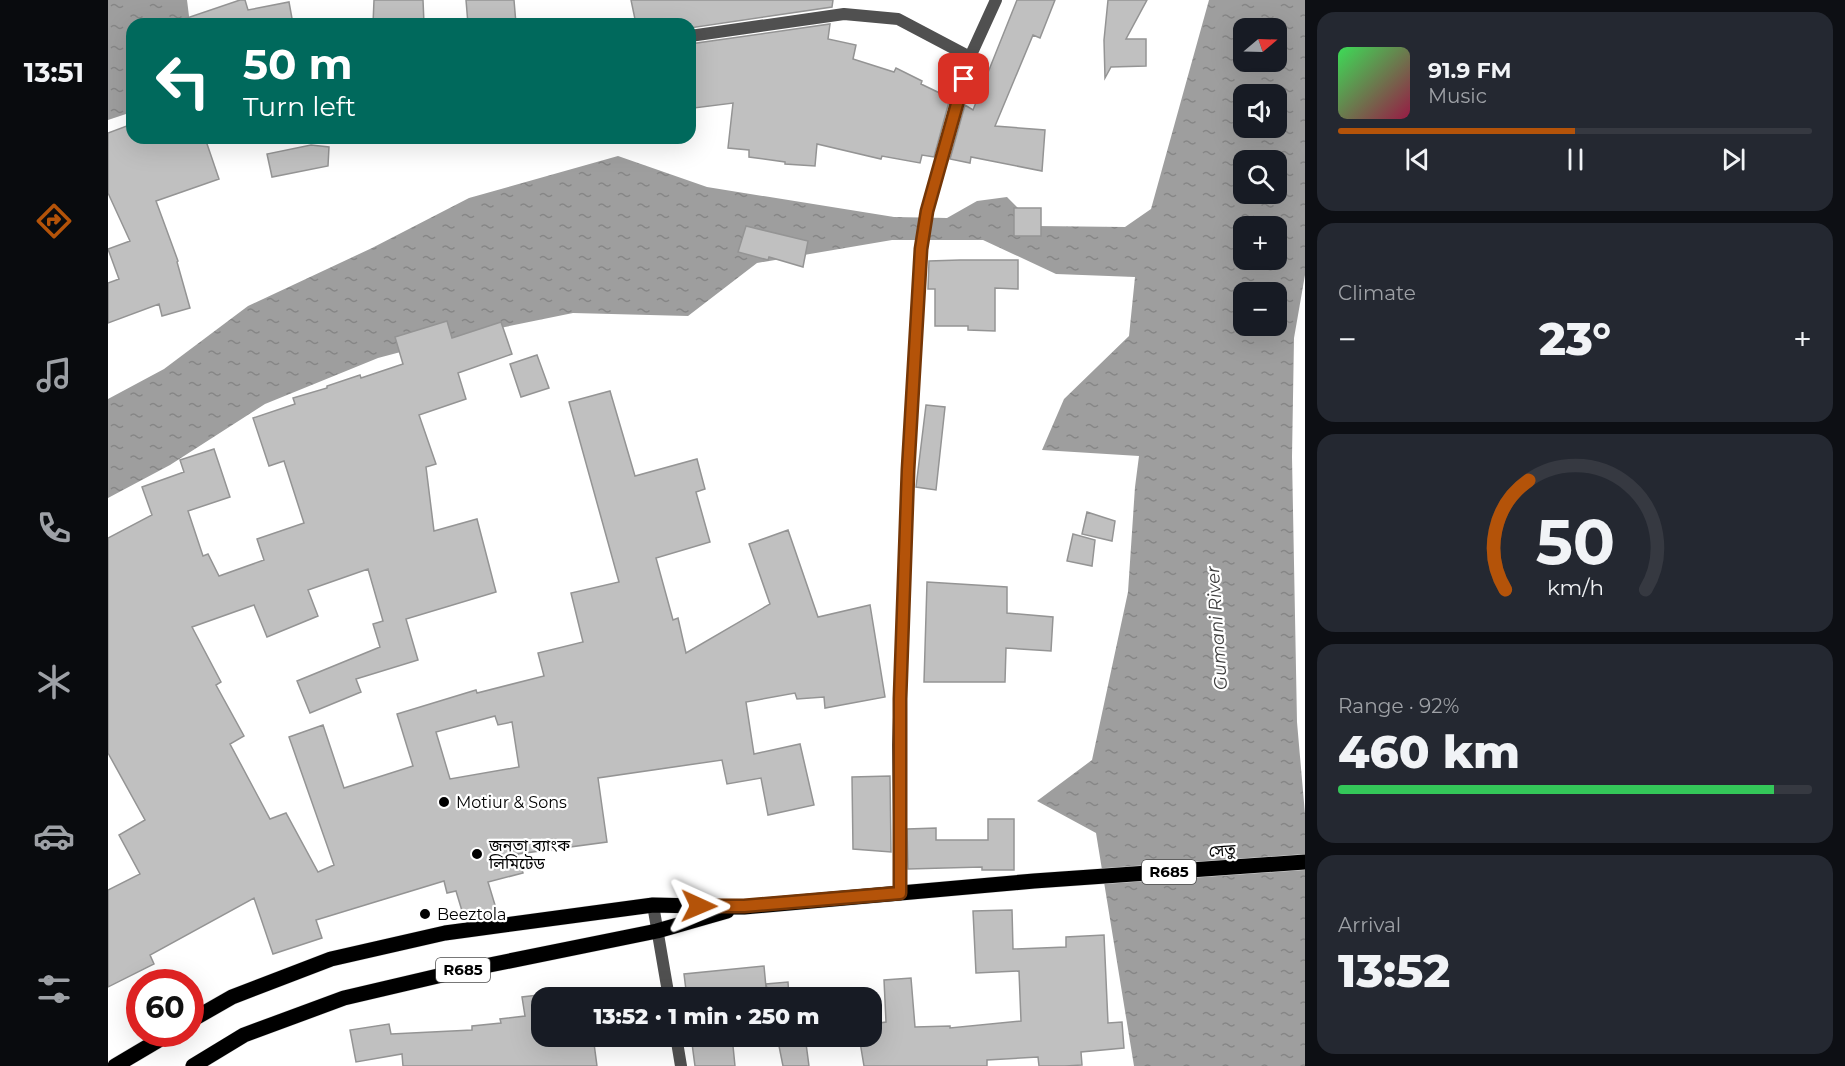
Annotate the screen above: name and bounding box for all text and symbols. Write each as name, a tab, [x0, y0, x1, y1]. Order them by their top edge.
north arrow	[1233, 18, 1287, 72]
map controls	[1233, 18, 1287, 336]
text: 50 m	[243, 38, 352, 90]
icon: left	[144, 42, 222, 120]
pin	[938, 53, 989, 104]
text: 13:51	[24, 56, 84, 89]
text: 91.9 FM	[1428, 57, 1512, 84]
icon: arrive	[947, 62, 980, 95]
button: sound	[1233, 84, 1287, 138]
text: Music	[1428, 84, 1487, 108]
text: Turn left	[243, 90, 356, 123]
icon: previous	[1401, 143, 1434, 176]
icon: pause	[1559, 143, 1592, 176]
icon: next	[1717, 143, 1750, 176]
button: search	[1233, 150, 1287, 204]
icon: directions	[33, 200, 75, 242]
button: +	[1233, 216, 1287, 270]
text: Climate	[1338, 281, 1416, 305]
button: −	[1233, 282, 1287, 336]
text: 23°	[1539, 311, 1611, 366]
text: −	[1338, 319, 1357, 359]
text: +	[1793, 319, 1812, 359]
icon: music	[33, 354, 75, 396]
text: 50	[1535, 504, 1615, 580]
icon: phone	[33, 507, 75, 549]
water label: Gumani River	[1202, 564, 1232, 691]
text: km/h	[1546, 574, 1604, 600]
icon: climate	[33, 661, 75, 703]
text: Range · 92%	[1338, 694, 1459, 718]
text: 460 km	[1338, 724, 1520, 779]
place label: Motiur & Sons	[456, 793, 567, 812]
marker: Motiur & Sons	[437, 795, 451, 809]
icon: car	[33, 815, 75, 857]
place label: জনতা ব্যাংক লিমিটেড	[488, 836, 571, 873]
street label: সেতু	[1208, 840, 1237, 861]
marker: জনতা ব্যাংক লিমিটেড	[470, 847, 484, 861]
road number: R685	[1142, 860, 1196, 884]
position arrow	[667, 874, 731, 938]
place label: Beeztola	[437, 905, 506, 924]
marker: Beeztola	[418, 907, 432, 921]
text: Arrival	[1338, 913, 1401, 937]
text: 13:52	[1338, 943, 1450, 998]
road number: R685	[436, 958, 490, 982]
icon: filters	[33, 968, 75, 1010]
speed limit sign: 60	[126, 969, 204, 1047]
text: 13:52 · 1 min · 250 m	[593, 1003, 820, 1030]

